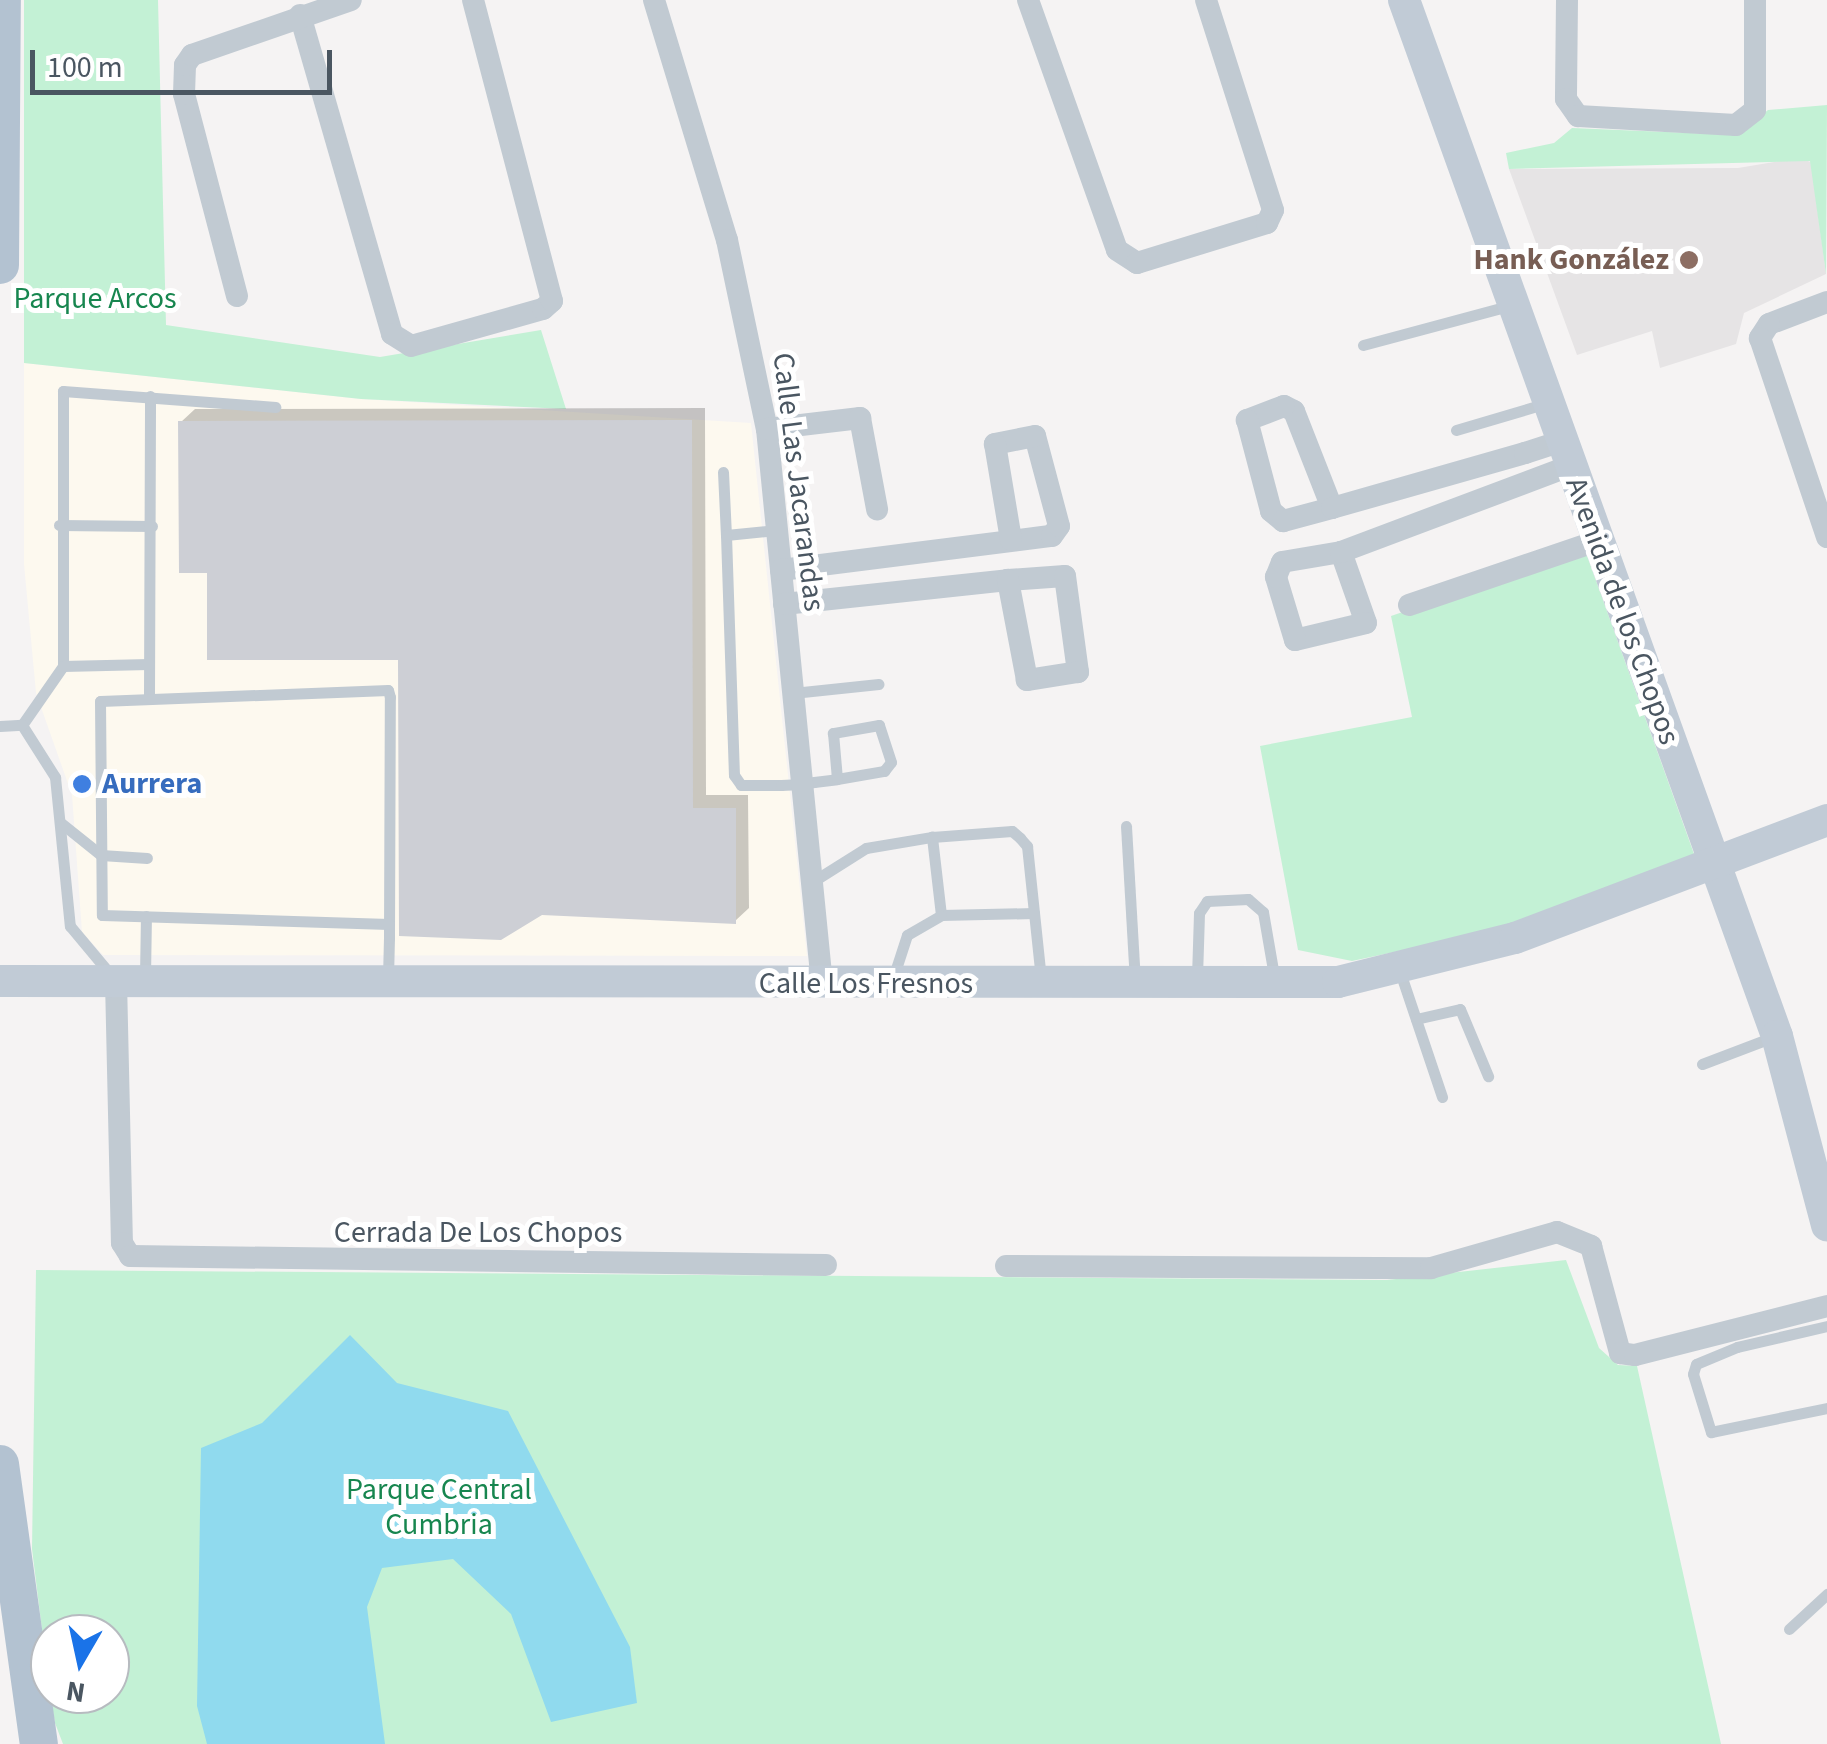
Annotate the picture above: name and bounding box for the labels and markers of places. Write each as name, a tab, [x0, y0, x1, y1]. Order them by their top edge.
place label: Hank González	[1474, 242, 1669, 278]
marker: Hank González	[1678, 249, 1700, 271]
place label: Aurrera	[102, 766, 202, 802]
marker: Aurrera	[71, 773, 93, 795]

